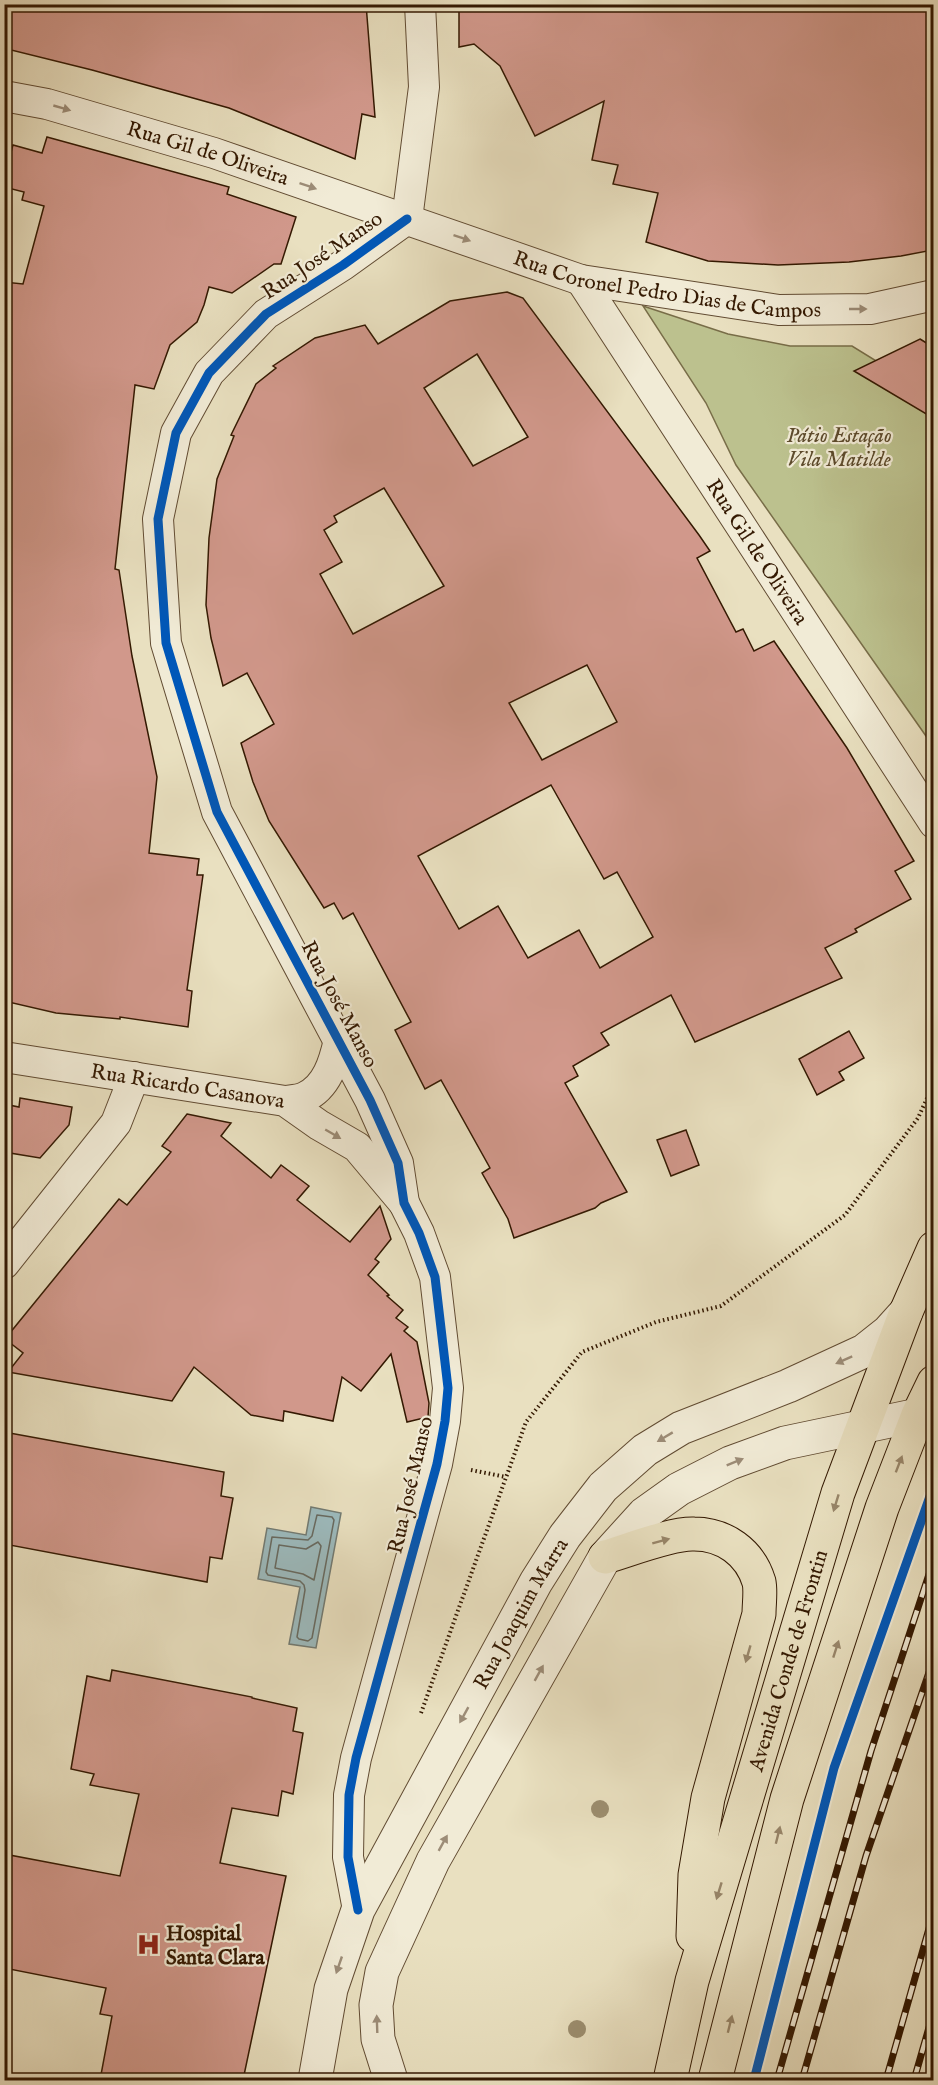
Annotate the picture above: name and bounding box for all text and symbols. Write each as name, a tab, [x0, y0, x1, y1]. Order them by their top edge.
one-way arrow	[53, 104, 71, 113]
street label: Rua Gil de Oliveira	[123, 116, 293, 193]
one-way arrow	[299, 181, 317, 191]
street label: Rua José Manso	[257, 206, 388, 307]
one-way arrow	[453, 234, 471, 244]
street label: Rua Coronel Pedro Dias de Campos	[509, 246, 821, 325]
one-way arrow	[848, 304, 867, 314]
park label: Pátio Estação Vila Matilde	[786, 423, 892, 474]
street label: Rua Gil de Oliveira	[699, 474, 814, 631]
street label: Rua José Manso	[294, 937, 383, 1073]
street label: Rua Ricardo Casanova	[89, 1059, 287, 1116]
one-way arrow	[325, 1129, 342, 1139]
one-way arrow	[836, 1356, 853, 1365]
street label: Rua José Manso	[383, 1414, 440, 1557]
one-way arrow	[657, 1432, 673, 1443]
one-way arrow	[894, 1455, 904, 1473]
one-way arrow	[726, 1456, 744, 1466]
one-way arrow	[831, 1494, 840, 1512]
street label: Rua Joaquim Marra	[468, 1533, 576, 1695]
one-way arrow	[652, 1536, 670, 1545]
street label: Avenida Conde de Frontin	[743, 1547, 835, 1776]
one-way arrow	[832, 1640, 841, 1658]
one-way arrow	[743, 1646, 752, 1664]
one-way arrow	[534, 1665, 544, 1682]
one-way arrow	[459, 1707, 469, 1724]
one-way arrow	[774, 1826, 783, 1844]
one-way arrow	[438, 1834, 448, 1851]
one-way arrow	[714, 1882, 723, 1900]
place label: Hospital Santa Clara	[166, 1921, 265, 1972]
hospital icon: Hospital Santa Clara	[135, 1932, 161, 1958]
one-way arrow	[334, 1956, 343, 1974]
one-way arrow	[373, 2014, 382, 2033]
one-way arrow	[725, 2015, 735, 2033]

